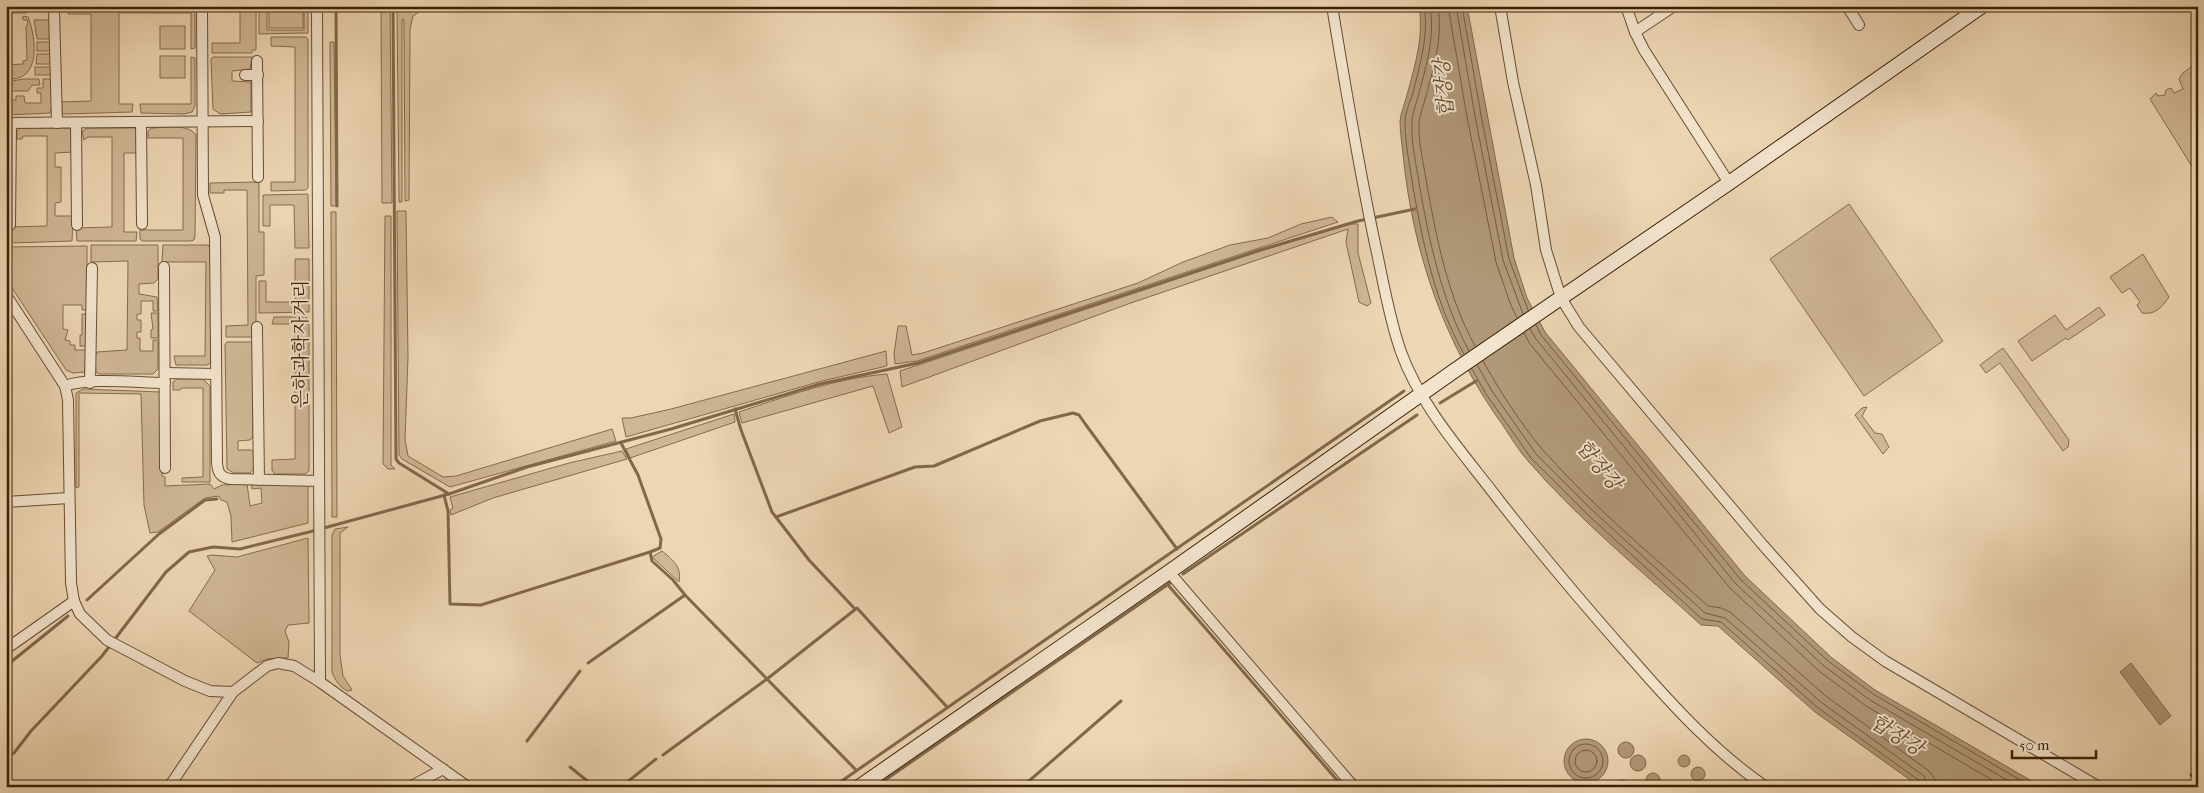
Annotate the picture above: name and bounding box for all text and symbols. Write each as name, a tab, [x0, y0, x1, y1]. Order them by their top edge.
water label: 합장강	[1430, 55, 1458, 118]
street label: 은하과학자거리	[290, 280, 312, 408]
water label: 합장강	[1572, 435, 1628, 497]
water label: 합장강	[1866, 710, 1930, 762]
scale bar	[2012, 728, 2095, 760]
text: 50 m	[2019, 736, 2050, 754]

